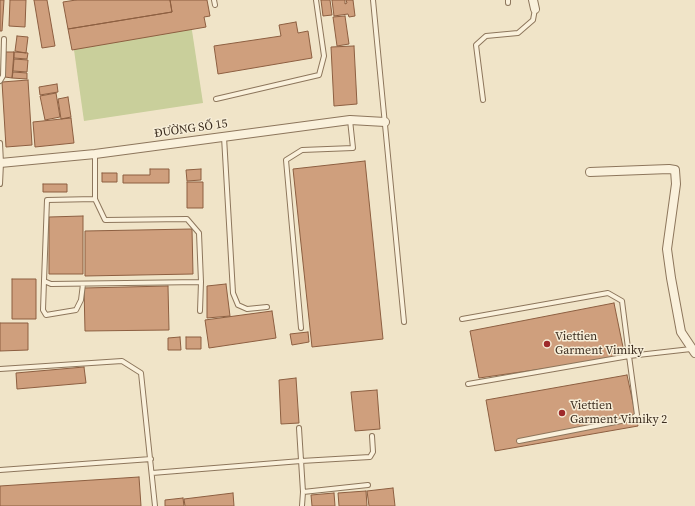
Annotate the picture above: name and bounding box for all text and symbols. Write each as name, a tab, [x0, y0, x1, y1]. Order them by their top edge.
street label: ĐƯỜNG SỐ 15	[153, 117, 229, 141]
place label: Viettien Garment Vimiky	[555, 330, 644, 358]
marker: Viettien Garment Vimiky	[542, 339, 552, 349]
place label: Viettien Garment Vimiky 2	[570, 399, 667, 427]
marker: Viettien Garment Vimiky 2	[557, 408, 567, 418]

